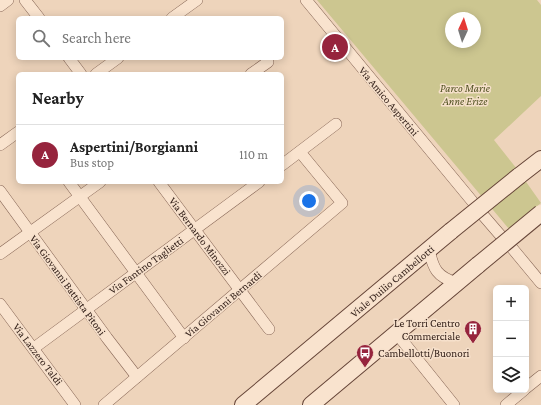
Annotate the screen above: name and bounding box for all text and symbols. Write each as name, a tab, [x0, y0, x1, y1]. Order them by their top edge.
north arrow	[445, 12, 481, 48]
search box	[16, 16, 284, 60]
icon: search	[30, 27, 52, 49]
text: Search here	[62, 30, 131, 46]
pin: A	[322, 32, 348, 62]
street label: Via Amico Aspertini	[356, 64, 421, 139]
park label: Parco Marie Anne Erize	[440, 82, 491, 107]
text: Nearby	[32, 89, 84, 108]
text: Aspertini/Borgianni	[70, 139, 198, 155]
text: A	[41, 147, 49, 162]
text: 110 m	[239, 147, 268, 162]
text: Bus stop	[70, 155, 114, 170]
your location	[299, 191, 319, 211]
street label: Via Bernardo Minozzi	[167, 195, 233, 277]
street label: Via Giovanni Battista Pitoni	[28, 233, 108, 337]
street label: Via Fantino Taglietti	[106, 234, 186, 297]
street label: Viale Duilio Cambellotti	[348, 242, 436, 319]
street label: Via Giovanni Bernardi	[182, 268, 264, 340]
map controls	[493, 285, 529, 393]
button: +	[493, 285, 529, 321]
place label: Le Torri Centro Commerciale	[394, 317, 461, 342]
building icon: Le Torri Centro Commerciale	[463, 319, 483, 344]
street label: Via Lazzero Taldi	[11, 321, 65, 387]
button: −	[493, 321, 529, 357]
bus stop icon: Cambellotti/Buonori	[355, 343, 375, 368]
place label: Cambellotti/Buonori	[378, 347, 470, 359]
button: layers	[493, 357, 529, 393]

